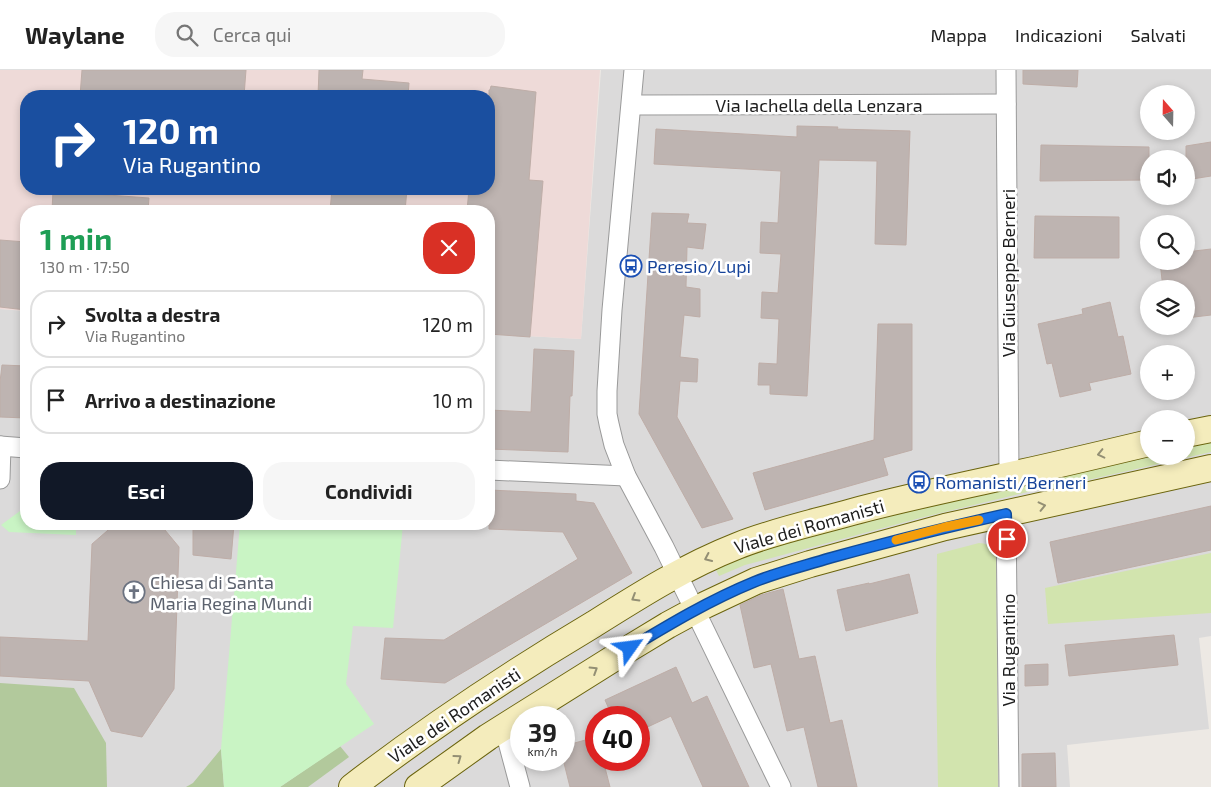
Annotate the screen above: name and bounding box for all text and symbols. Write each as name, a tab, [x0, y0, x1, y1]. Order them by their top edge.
search box	[155, 12, 505, 57]
text: Waylane	[25, 20, 125, 49]
icon: search	[173, 21, 201, 49]
text: Cerca qui	[213, 23, 292, 46]
text: Mappa	[931, 24, 987, 46]
text: Indicazioni	[1015, 24, 1102, 46]
text: Salvati	[1130, 24, 1186, 46]
north arrow	[1140, 85, 1195, 140]
map controls	[1140, 85, 1195, 465]
street label: Via Iachella della Lenzara	[715, 94, 923, 116]
text: 120 m	[123, 109, 219, 151]
icon: right	[40, 110, 105, 175]
button: sound	[1140, 150, 1195, 205]
text: Via Rugantino	[123, 151, 261, 177]
street label: Via Giuseppe Berneri	[997, 189, 1019, 357]
button: search	[1140, 215, 1195, 270]
text: 1 min	[40, 220, 112, 256]
button: close	[423, 222, 475, 274]
bus stop icon: Peresio/Lupi	[619, 254, 643, 278]
place label: Peresio/Lupi	[647, 255, 751, 277]
text: 130 m · 17:50	[40, 257, 130, 276]
button: layers	[1140, 280, 1195, 335]
text: Svolta a destra	[85, 303, 220, 326]
icon: right	[42, 310, 70, 338]
text: 120 m	[422, 313, 473, 336]
text: Via Rugantino	[85, 326, 185, 345]
button: +	[1140, 345, 1195, 400]
icon: arrive	[42, 386, 70, 414]
text: Arrivo a destinazione	[85, 389, 276, 412]
text: 10 m	[433, 389, 473, 412]
button: −	[1140, 410, 1195, 465]
one-way arrow	[1097, 448, 1106, 459]
button: Esci	[40, 462, 253, 520]
button: Condividi	[263, 462, 475, 520]
bus stop icon: Romanisti/Berneri	[907, 470, 931, 494]
place label: Romanisti/Berneri	[935, 471, 1086, 493]
street label: Viale dei Romanisti	[731, 494, 887, 558]
one-way arrow	[1037, 501, 1046, 512]
pin	[986, 518, 1028, 560]
icon: arrive	[993, 525, 1021, 553]
one-way arrow	[704, 552, 713, 563]
place label: Chiesa di Santa Maria Regina Mundi	[150, 571, 312, 614]
church icon: Chiesa di Santa Maria Regina Mundi	[122, 580, 146, 604]
one-way arrow	[631, 592, 640, 602]
street label: Via Rugantino	[997, 593, 1019, 707]
position arrow	[603, 621, 655, 673]
street label: Viale dei Romanisti	[384, 663, 524, 767]
one-way arrow	[589, 667, 598, 677]
speed limit sign: 40	[585, 706, 650, 771]
text: 39	[528, 717, 557, 747]
text: km/h	[528, 744, 557, 758]
one-way arrow	[452, 755, 461, 764]

